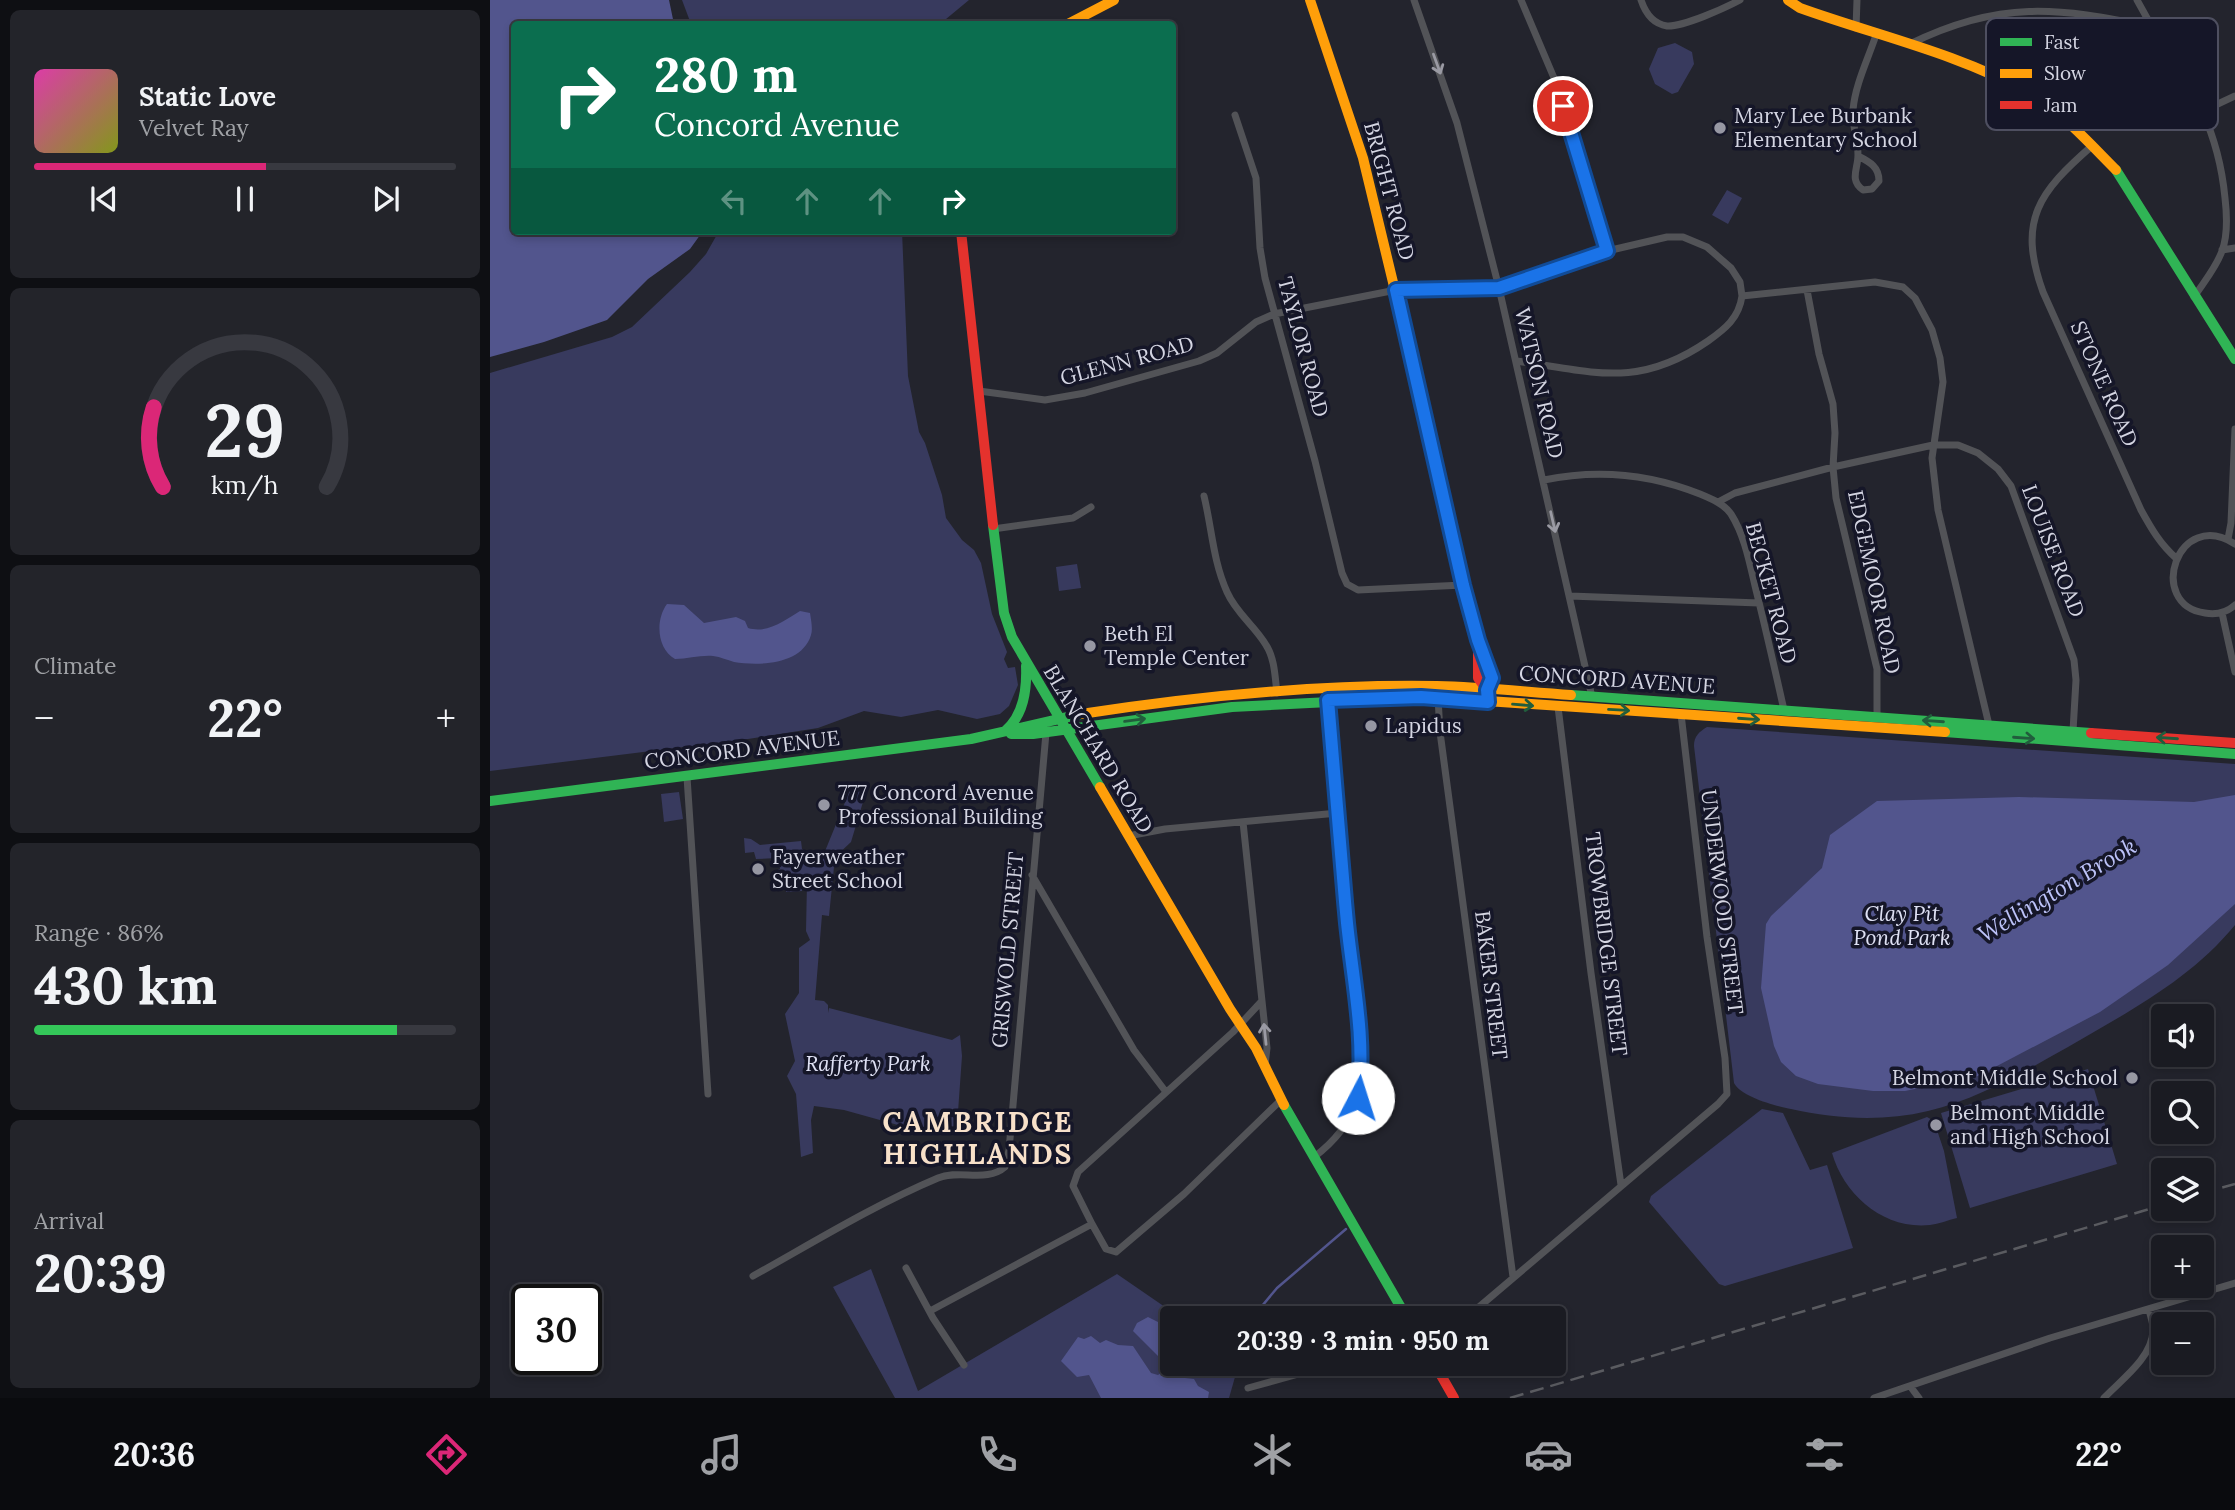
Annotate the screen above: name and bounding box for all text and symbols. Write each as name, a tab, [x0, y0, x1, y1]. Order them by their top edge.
legend	[1986, 18, 2218, 130]
text: Fast	[2044, 30, 2080, 54]
text: 280 m	[654, 43, 797, 105]
icon: right	[539, 49, 630, 140]
one-way arrow	[1432, 53, 1444, 75]
text: Slow	[2044, 61, 2087, 85]
pin	[1533, 76, 1593, 136]
text: Static Love	[139, 80, 276, 113]
icon: arrive	[1544, 87, 1582, 125]
text: Jam	[2043, 93, 2078, 117]
place label: Mary Lee Burbank Elementary School	[1734, 102, 1918, 153]
text: Concord Avenue	[654, 104, 900, 145]
text: Velvet Ray	[139, 113, 249, 142]
street label: BRIGHT ROAD	[1358, 118, 1421, 263]
marker: Mary Lee Burbank Elementary School	[1712, 120, 1728, 136]
icon: previous	[85, 180, 123, 218]
icon: pause	[226, 180, 264, 218]
icon: next	[367, 180, 405, 218]
icon: left	[715, 182, 753, 220]
icon: ahead	[788, 182, 826, 220]
icon: ahead	[861, 182, 899, 220]
icon: right	[934, 182, 972, 220]
street label: TAYLOR ROAD	[1272, 274, 1335, 420]
street label: WATSON ROAD	[1509, 305, 1570, 461]
street label: STONE ROAD	[2065, 317, 2144, 451]
street label: GLENN ROAD	[1057, 330, 1197, 391]
text: 29	[205, 385, 285, 478]
text: km/h	[211, 469, 279, 501]
street label: LOUISE ROAD	[2016, 481, 2091, 621]
street label: EDGEMOOR ROAD	[1842, 488, 1907, 676]
one-way arrow	[1547, 510, 1560, 533]
street label: BECKET ROAD	[1740, 519, 1803, 667]
place label: Beth El Temple Center	[1104, 620, 1249, 671]
marker: Beth El Temple Center	[1082, 638, 1098, 654]
text: Climate	[34, 651, 116, 680]
street label: CONCORD AVENUE	[1518, 659, 1716, 700]
street label: BLANCHARD ROAD	[1038, 660, 1159, 838]
text: 22°	[207, 685, 283, 751]
text: −	[34, 694, 54, 742]
text: +	[436, 694, 456, 742]
one-way arrow	[1511, 699, 1534, 712]
one-way arrow	[1607, 704, 1630, 717]
place label: Lapidus	[1385, 712, 1462, 739]
one-way arrow	[1737, 712, 1760, 725]
one-way arrow	[1124, 713, 1146, 726]
one-way arrow	[1922, 714, 1945, 727]
marker: Lapidus	[1363, 718, 1379, 734]
street label: CONCORD AVENUE	[643, 724, 841, 775]
one-way arrow	[2156, 731, 2179, 744]
one-way arrow	[2013, 732, 2036, 745]
place label: 777 Concord Avenue Professional Building	[838, 779, 1043, 830]
street label: UNDERWOOD STREET	[1695, 788, 1750, 1016]
marker: 777 Concord Avenue Professional Building	[816, 797, 832, 813]
street label: TROWBRIDGE STREET	[1579, 830, 1634, 1057]
water label: Wellington Brook	[1972, 831, 2141, 948]
place label: Fayerweather Street School	[772, 843, 905, 894]
street label: GRISWOLD STREET	[985, 851, 1030, 1049]
marker: Fayerweather Street School	[750, 861, 766, 877]
park label: Clay Pit Pond Park	[1853, 900, 1951, 951]
street label: BAKER STREET	[1469, 909, 1514, 1061]
text: Range · 86%	[34, 918, 163, 947]
text: 430 km	[34, 952, 217, 1018]
map controls	[2151, 1004, 2214, 1375]
button: sound	[2151, 1004, 2214, 1067]
one-way arrow	[1259, 1023, 1272, 1046]
park label: Rafferty Park	[805, 1050, 931, 1077]
position arrow	[1321, 1061, 1395, 1135]
place label: Belmont Middle School	[1892, 1064, 2118, 1091]
marker: Belmont Middle School	[2124, 1070, 2140, 1086]
button: search	[2151, 1081, 2214, 1144]
place label: Belmont Middle and High School	[1950, 1099, 2110, 1150]
district label: CAMBRIDGE HIGHLANDS	[882, 1104, 1074, 1172]
marker: Belmont Middle and High School	[1928, 1117, 1944, 1133]
button: layers	[2151, 1158, 2214, 1221]
text: Arrival	[34, 1206, 104, 1235]
button: +	[2151, 1235, 2214, 1298]
text: 20:39	[34, 1240, 167, 1306]
speed limit sign: 30	[511, 1284, 602, 1375]
button: −	[2151, 1312, 2214, 1375]
text: 20:39 · 3 min · 950 m	[1237, 1324, 1489, 1357]
icon: directions	[422, 1430, 471, 1479]
icon: music	[697, 1430, 746, 1479]
icon: phone	[973, 1430, 1022, 1479]
icon: climate	[1248, 1430, 1297, 1479]
icon: car	[1524, 1430, 1573, 1479]
icon: filters	[1800, 1430, 1849, 1479]
text: 20:36	[113, 1434, 195, 1475]
text: 22°	[2075, 1434, 2122, 1475]

